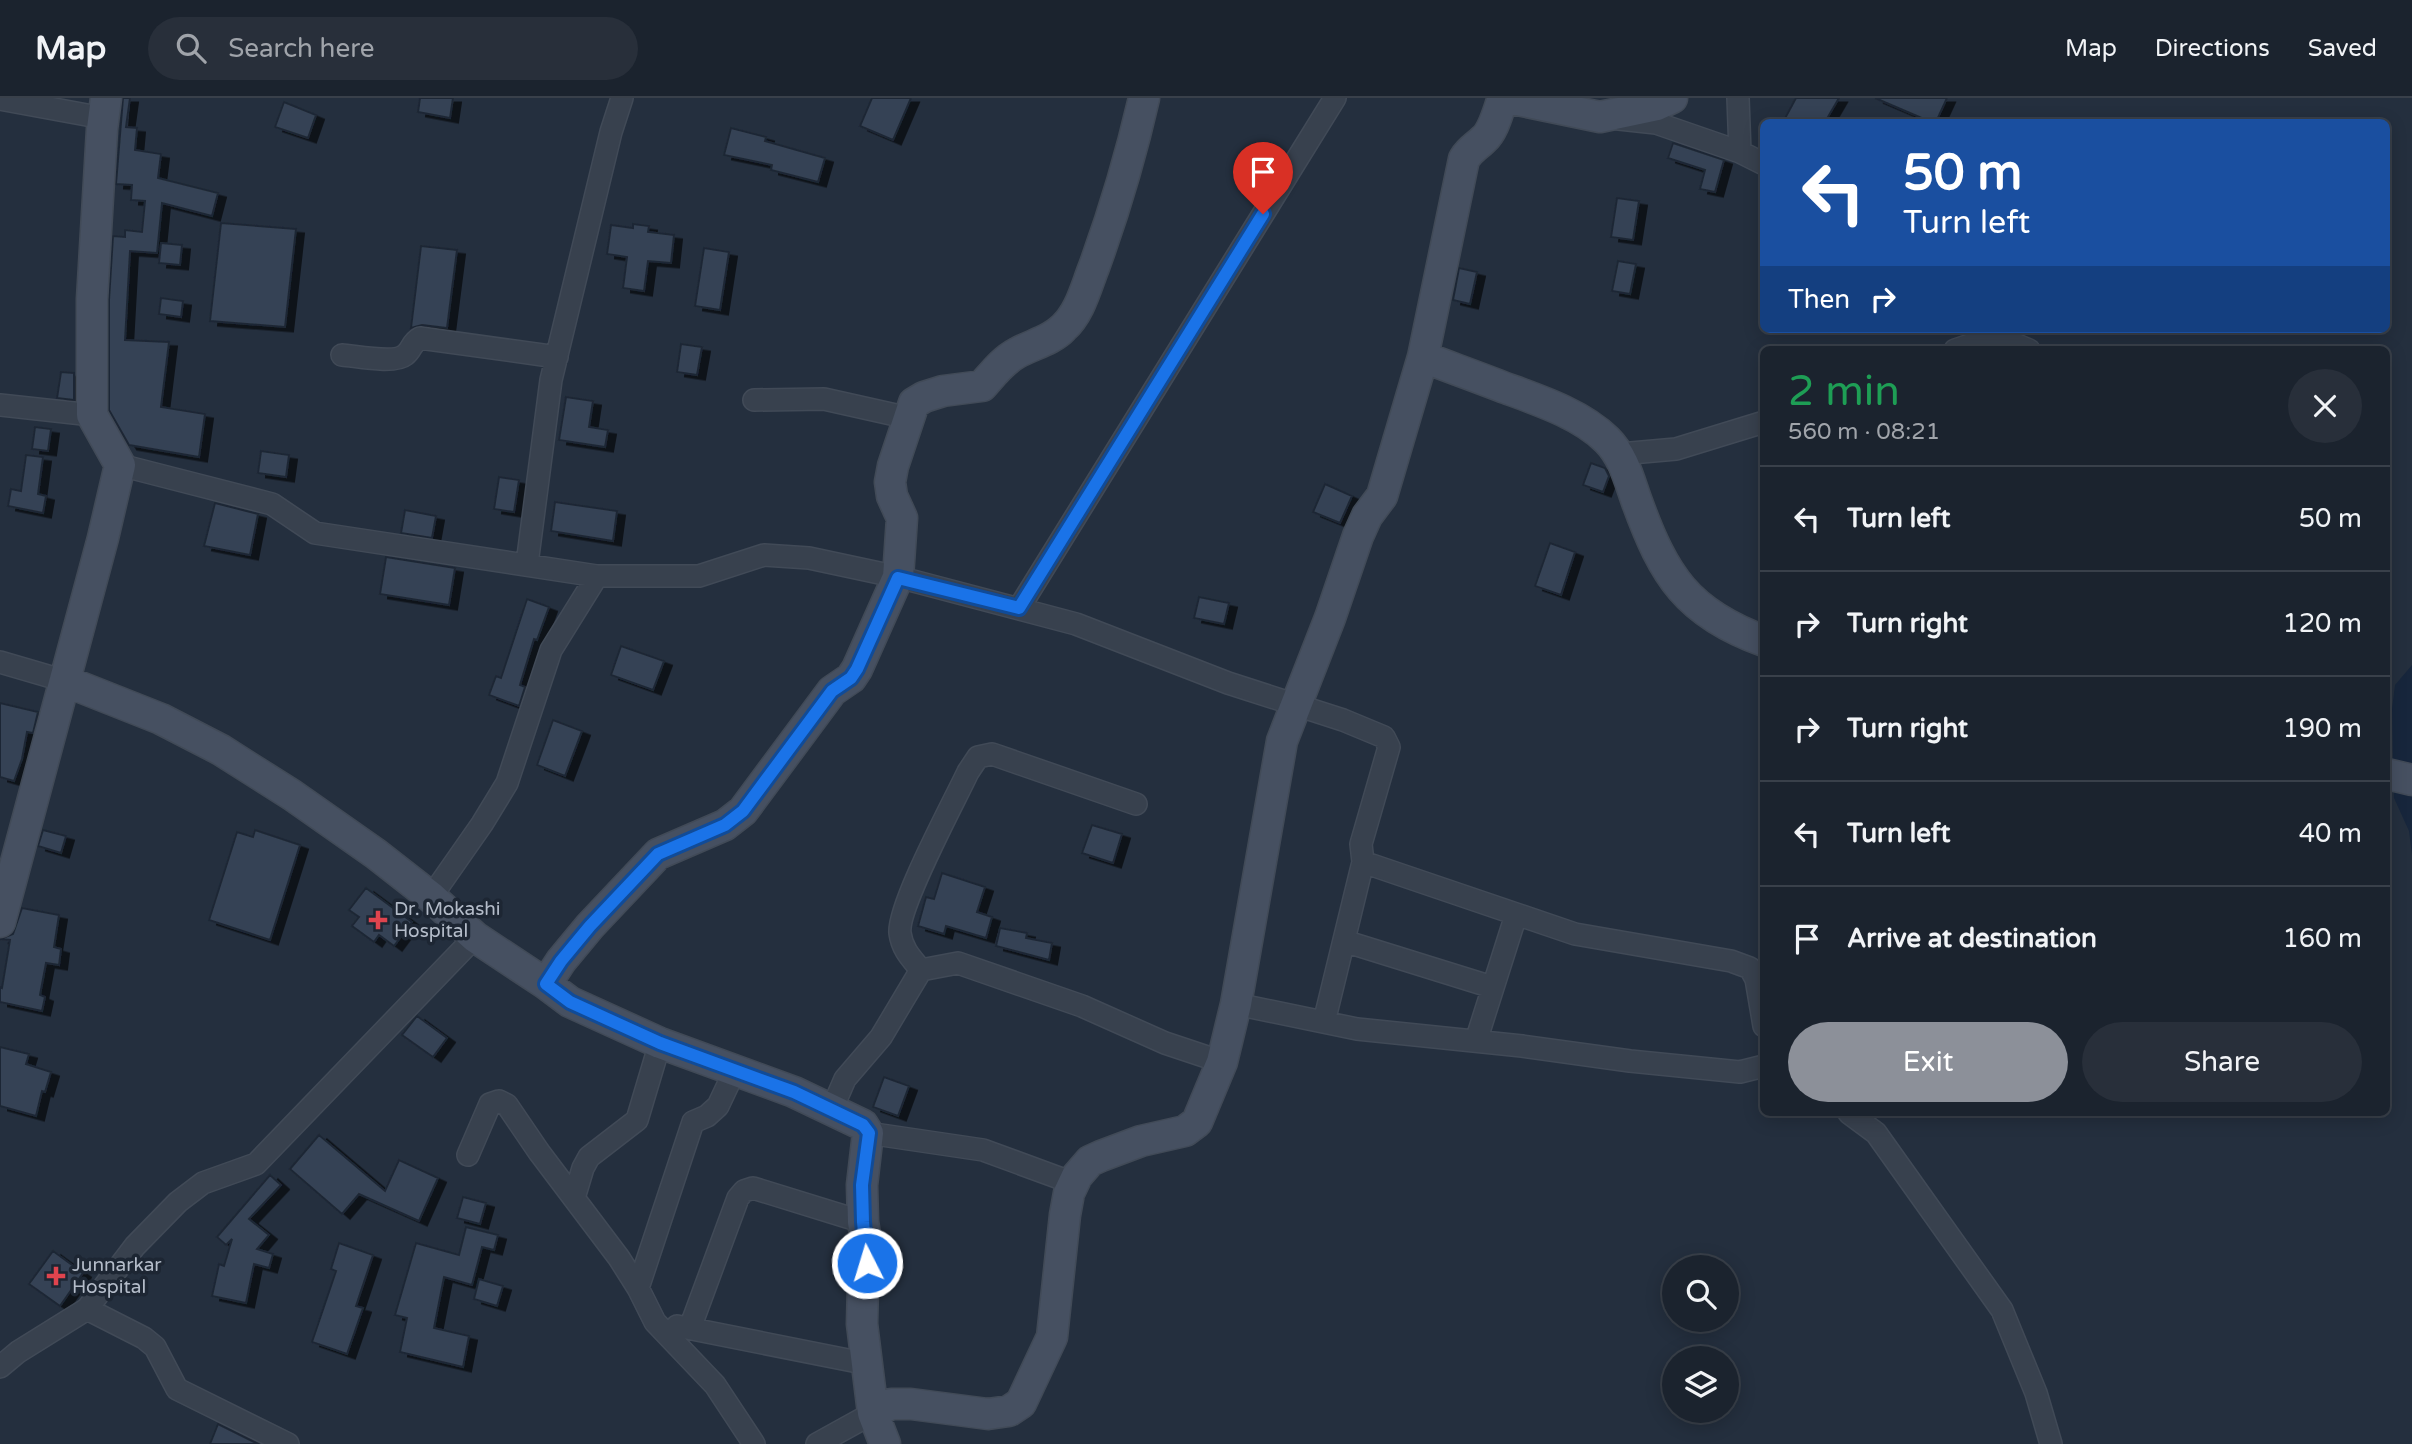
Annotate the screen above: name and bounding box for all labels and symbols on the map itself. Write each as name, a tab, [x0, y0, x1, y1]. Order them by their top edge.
pin	[1233, 142, 1293, 214]
place label: Dr. Mokashi Hospital	[394, 898, 501, 942]
marker: Dr. Mokashi Hospital	[368, 910, 388, 930]
position arrow	[830, 1226, 904, 1300]
place label: Junnarkar Hospital	[72, 1254, 162, 1298]
marker: Junnarkar Hospital	[46, 1266, 66, 1286]

